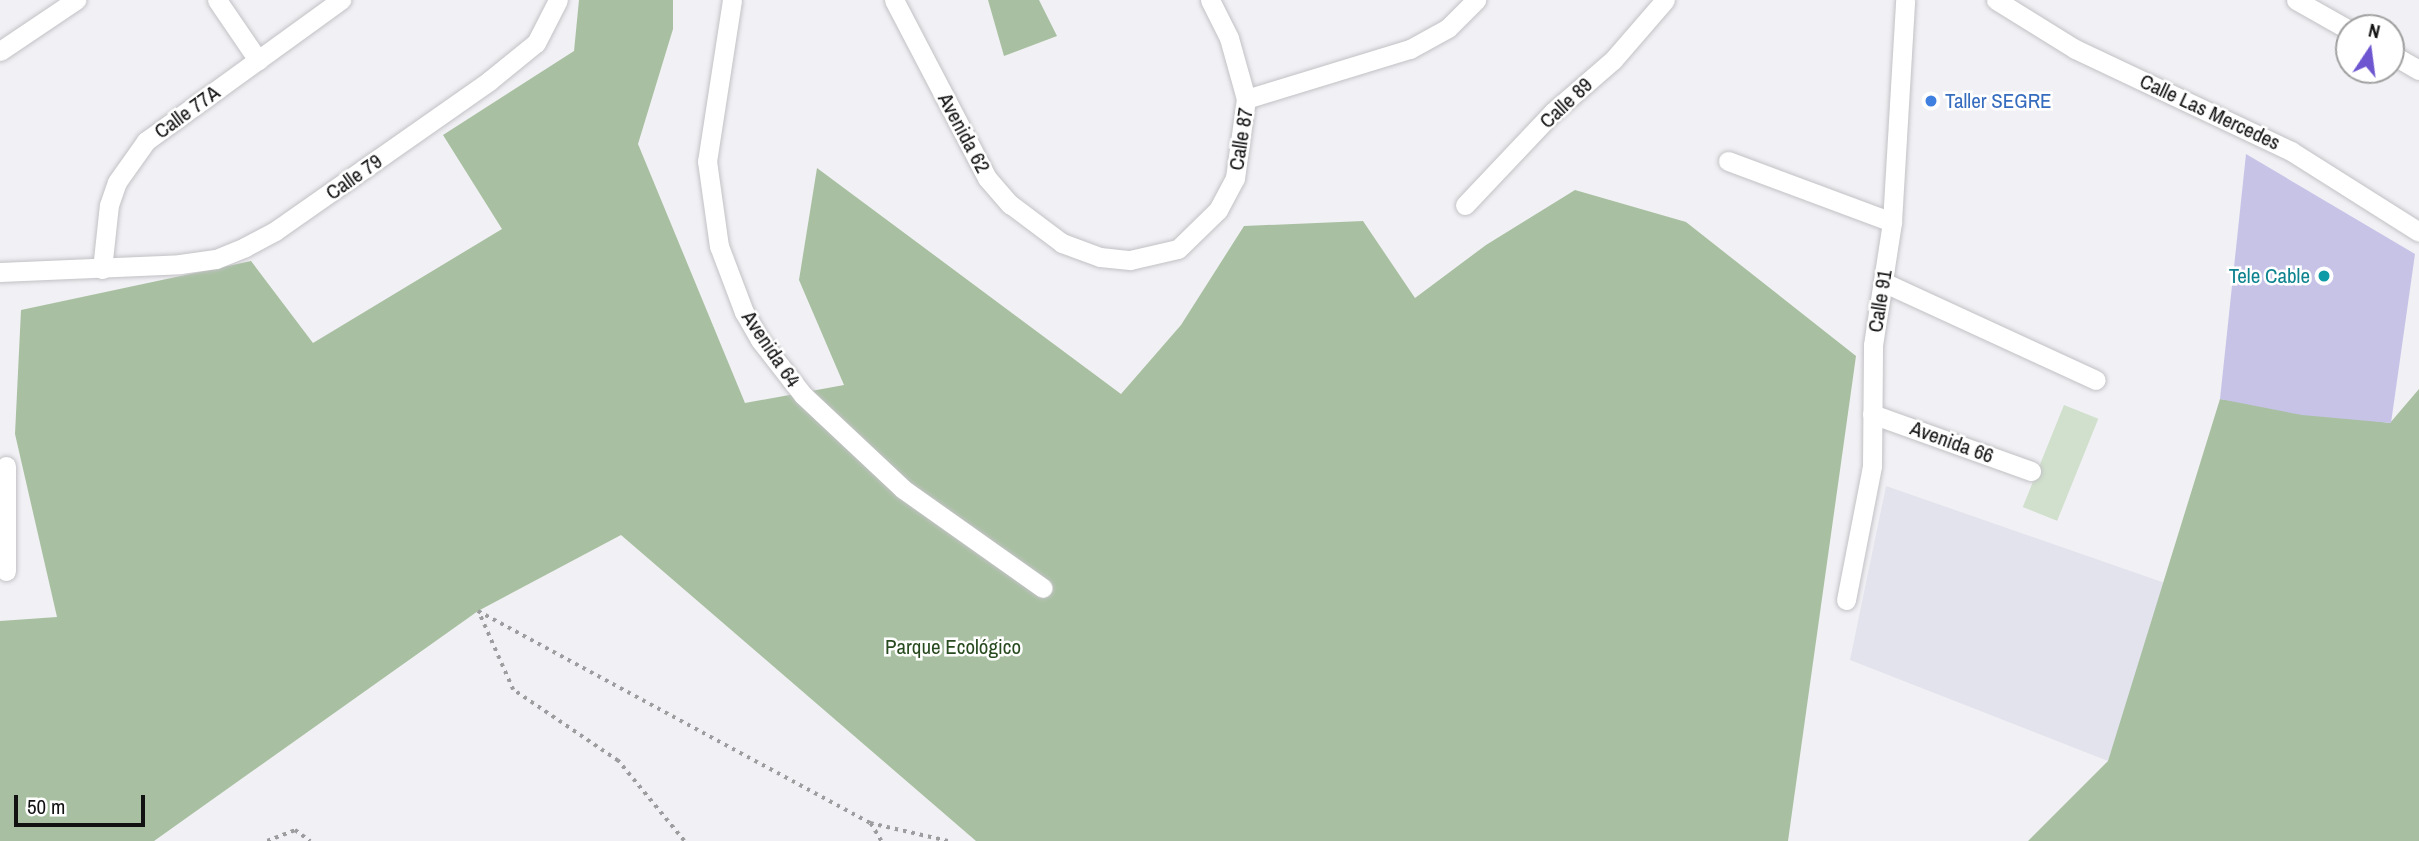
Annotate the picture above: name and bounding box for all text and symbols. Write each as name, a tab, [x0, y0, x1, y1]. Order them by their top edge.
north arrow	[2335, 14, 2405, 84]
text: N	[2366, 17, 2383, 44]
street label: Calle Las Mercedes	[2136, 68, 2284, 156]
street label: Calle 89	[1534, 72, 1598, 134]
street label: Calle 77A	[149, 80, 225, 144]
place label: Taller SEGRE	[1945, 88, 2052, 114]
street label: Avenida 62	[932, 89, 996, 177]
marker: Taller SEGRE	[1923, 93, 1939, 109]
street label: Calle 87	[1224, 106, 1258, 172]
street label: Calle 79	[321, 149, 387, 205]
place label: Tele Cable	[2229, 263, 2310, 289]
street label: Calle 91	[1863, 268, 1897, 334]
marker: Tele Cable	[2316, 268, 2332, 284]
street label: Avenida 64	[736, 306, 806, 392]
street label: Avenida 66	[1907, 415, 1997, 469]
park label: Parque Ecológico	[885, 634, 1021, 660]
scale bar	[18, 782, 149, 826]
text: 50 m	[27, 792, 65, 821]

